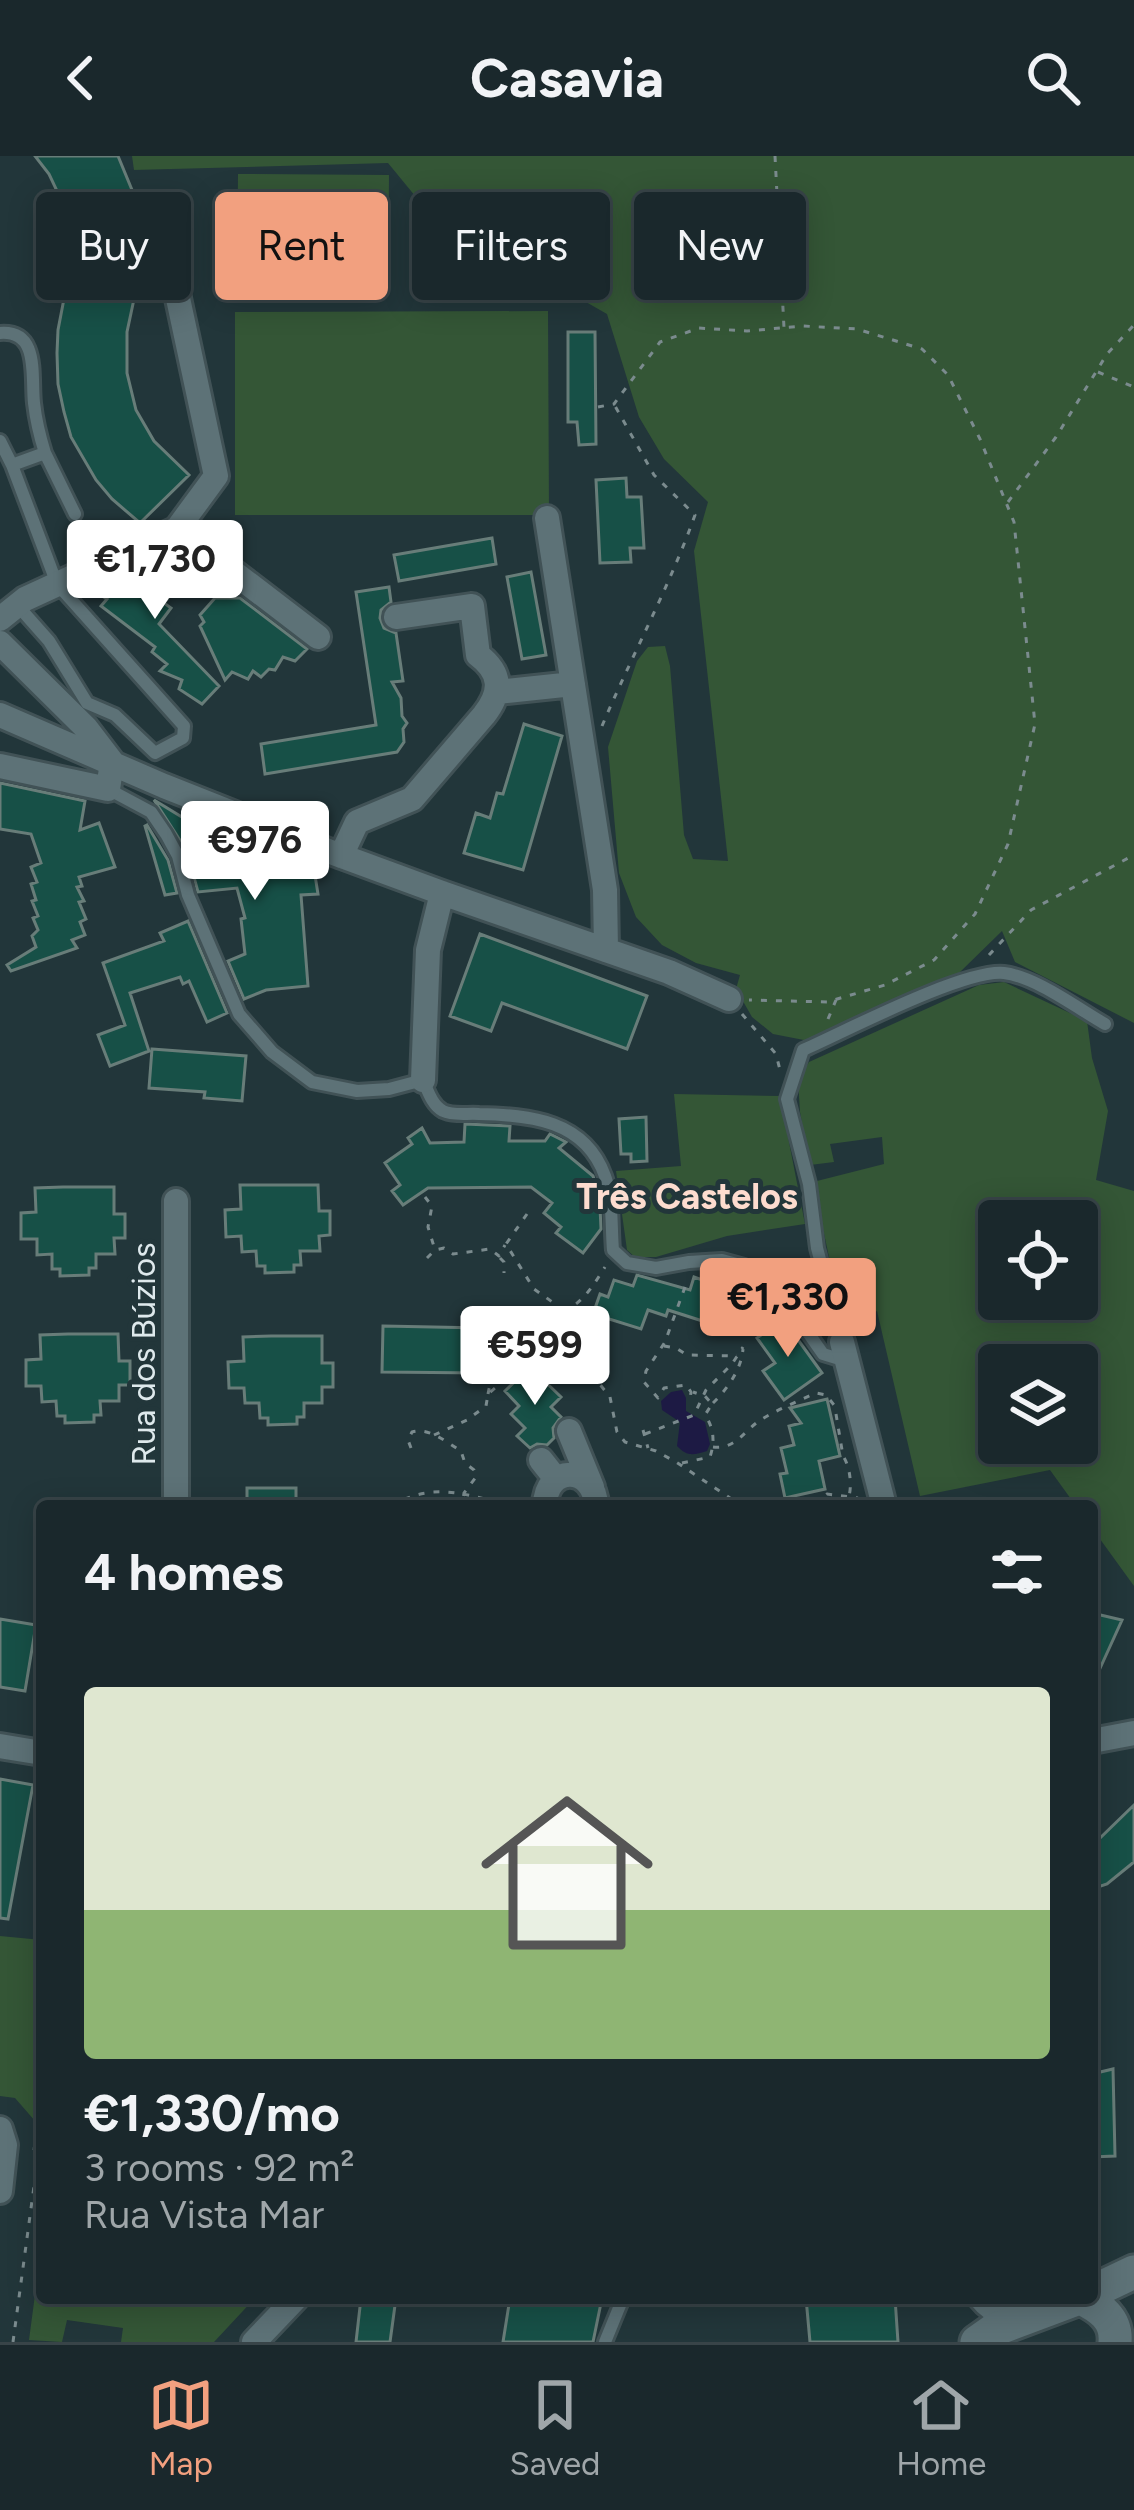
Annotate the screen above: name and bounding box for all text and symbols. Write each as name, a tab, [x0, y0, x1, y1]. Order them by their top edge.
icon: back	[48, 45, 114, 111]
icon: search	[1020, 45, 1086, 111]
text: Casavia	[470, 46, 664, 111]
chip: Buy	[36, 192, 191, 300]
chip: Rent	[215, 192, 388, 300]
chip: Filters	[412, 192, 610, 300]
chip: New	[634, 192, 806, 300]
pin: €1,730	[57, 520, 253, 622]
text: €1,730	[94, 535, 216, 582]
pin: €976	[184, 801, 326, 903]
text: €976	[208, 816, 302, 863]
district label: Três Castelos	[576, 1175, 798, 1218]
map controls	[978, 1200, 1098, 1464]
button: locate	[978, 1200, 1098, 1320]
street label: Rua dos Búzios	[124, 1242, 163, 1466]
pin: €1,330	[690, 1258, 886, 1360]
text: €1,330	[727, 1273, 849, 1320]
pin: €599	[464, 1306, 606, 1408]
text: €599	[487, 1321, 583, 1368]
button: layers	[978, 1344, 1098, 1464]
icon: filters	[984, 1539, 1050, 1605]
text: 4 homes	[84, 1542, 284, 1603]
icon: home	[459, 1765, 675, 1981]
text: €1,330/mo	[84, 2083, 340, 2144]
text: 3 rooms · 92 m²	[84, 2144, 355, 2191]
text: Rua Vista Mar	[84, 2191, 324, 2238]
tab: Map	[148, 2372, 214, 2483]
tab: Saved	[509, 2372, 600, 2483]
tab: Home	[896, 2372, 986, 2483]

